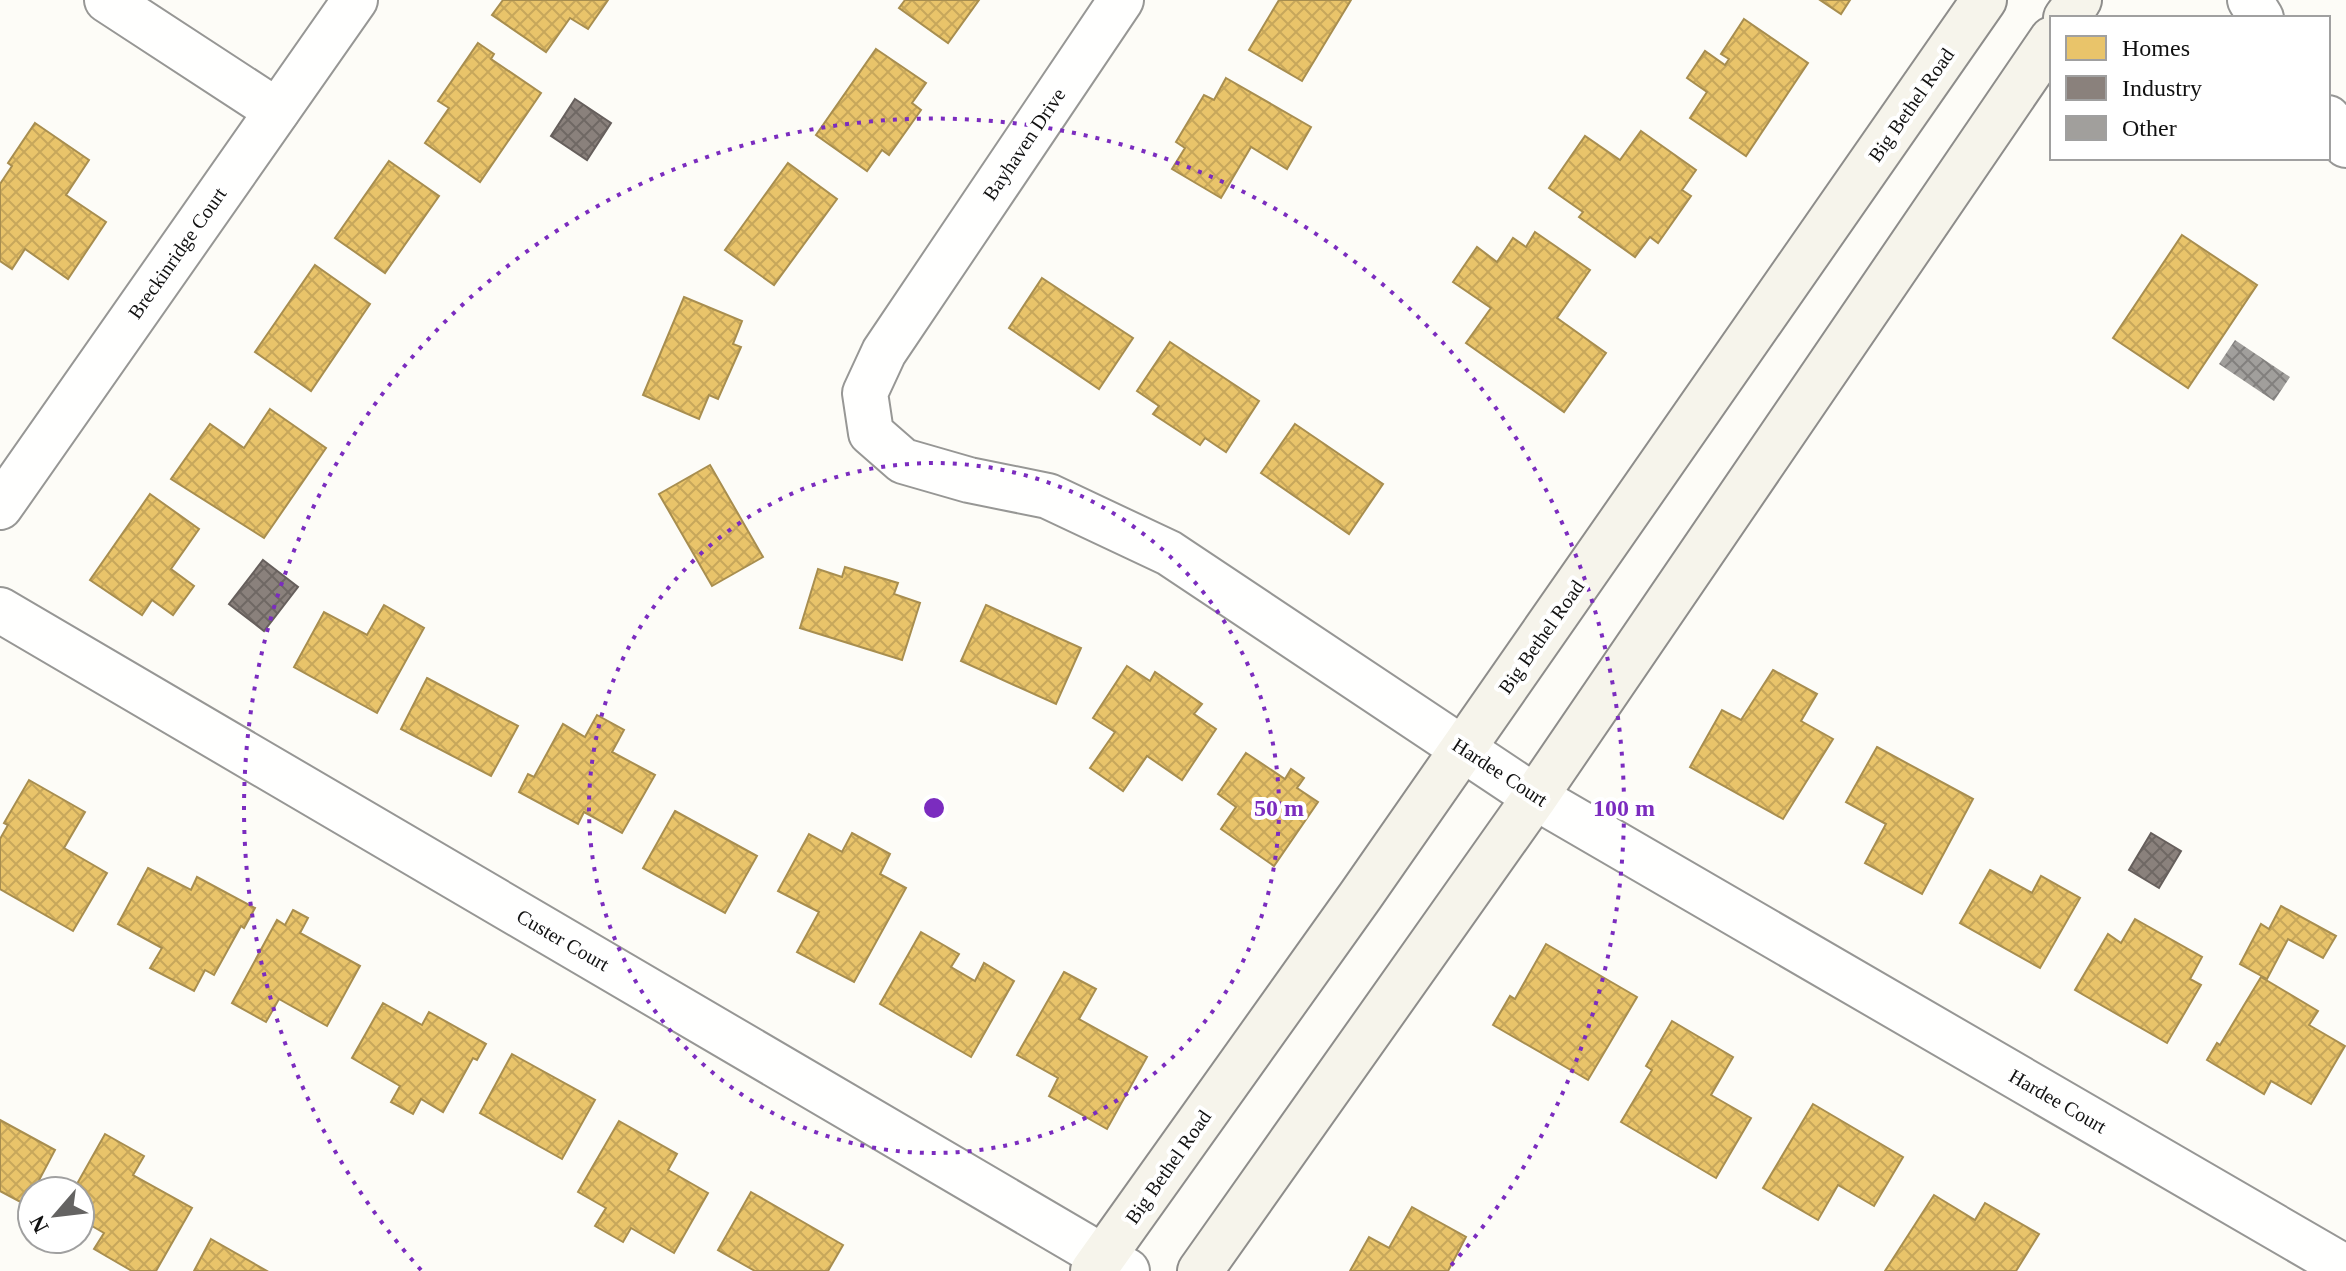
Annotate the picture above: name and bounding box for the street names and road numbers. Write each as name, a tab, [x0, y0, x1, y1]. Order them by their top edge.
street label: Big Bethel Road	[1864, 44, 1959, 166]
street label: Bayhaven Drive	[978, 84, 1071, 205]
street label: Breckinridge Court	[124, 183, 232, 323]
street label: Big Bethel Road	[1494, 576, 1589, 698]
street label: Hardee Court	[1449, 733, 1552, 811]
street label: Custer Court	[513, 905, 613, 975]
street label: Hardee Court	[2006, 1064, 2111, 1138]
street label: Big Bethel Road	[1121, 1106, 1216, 1228]

